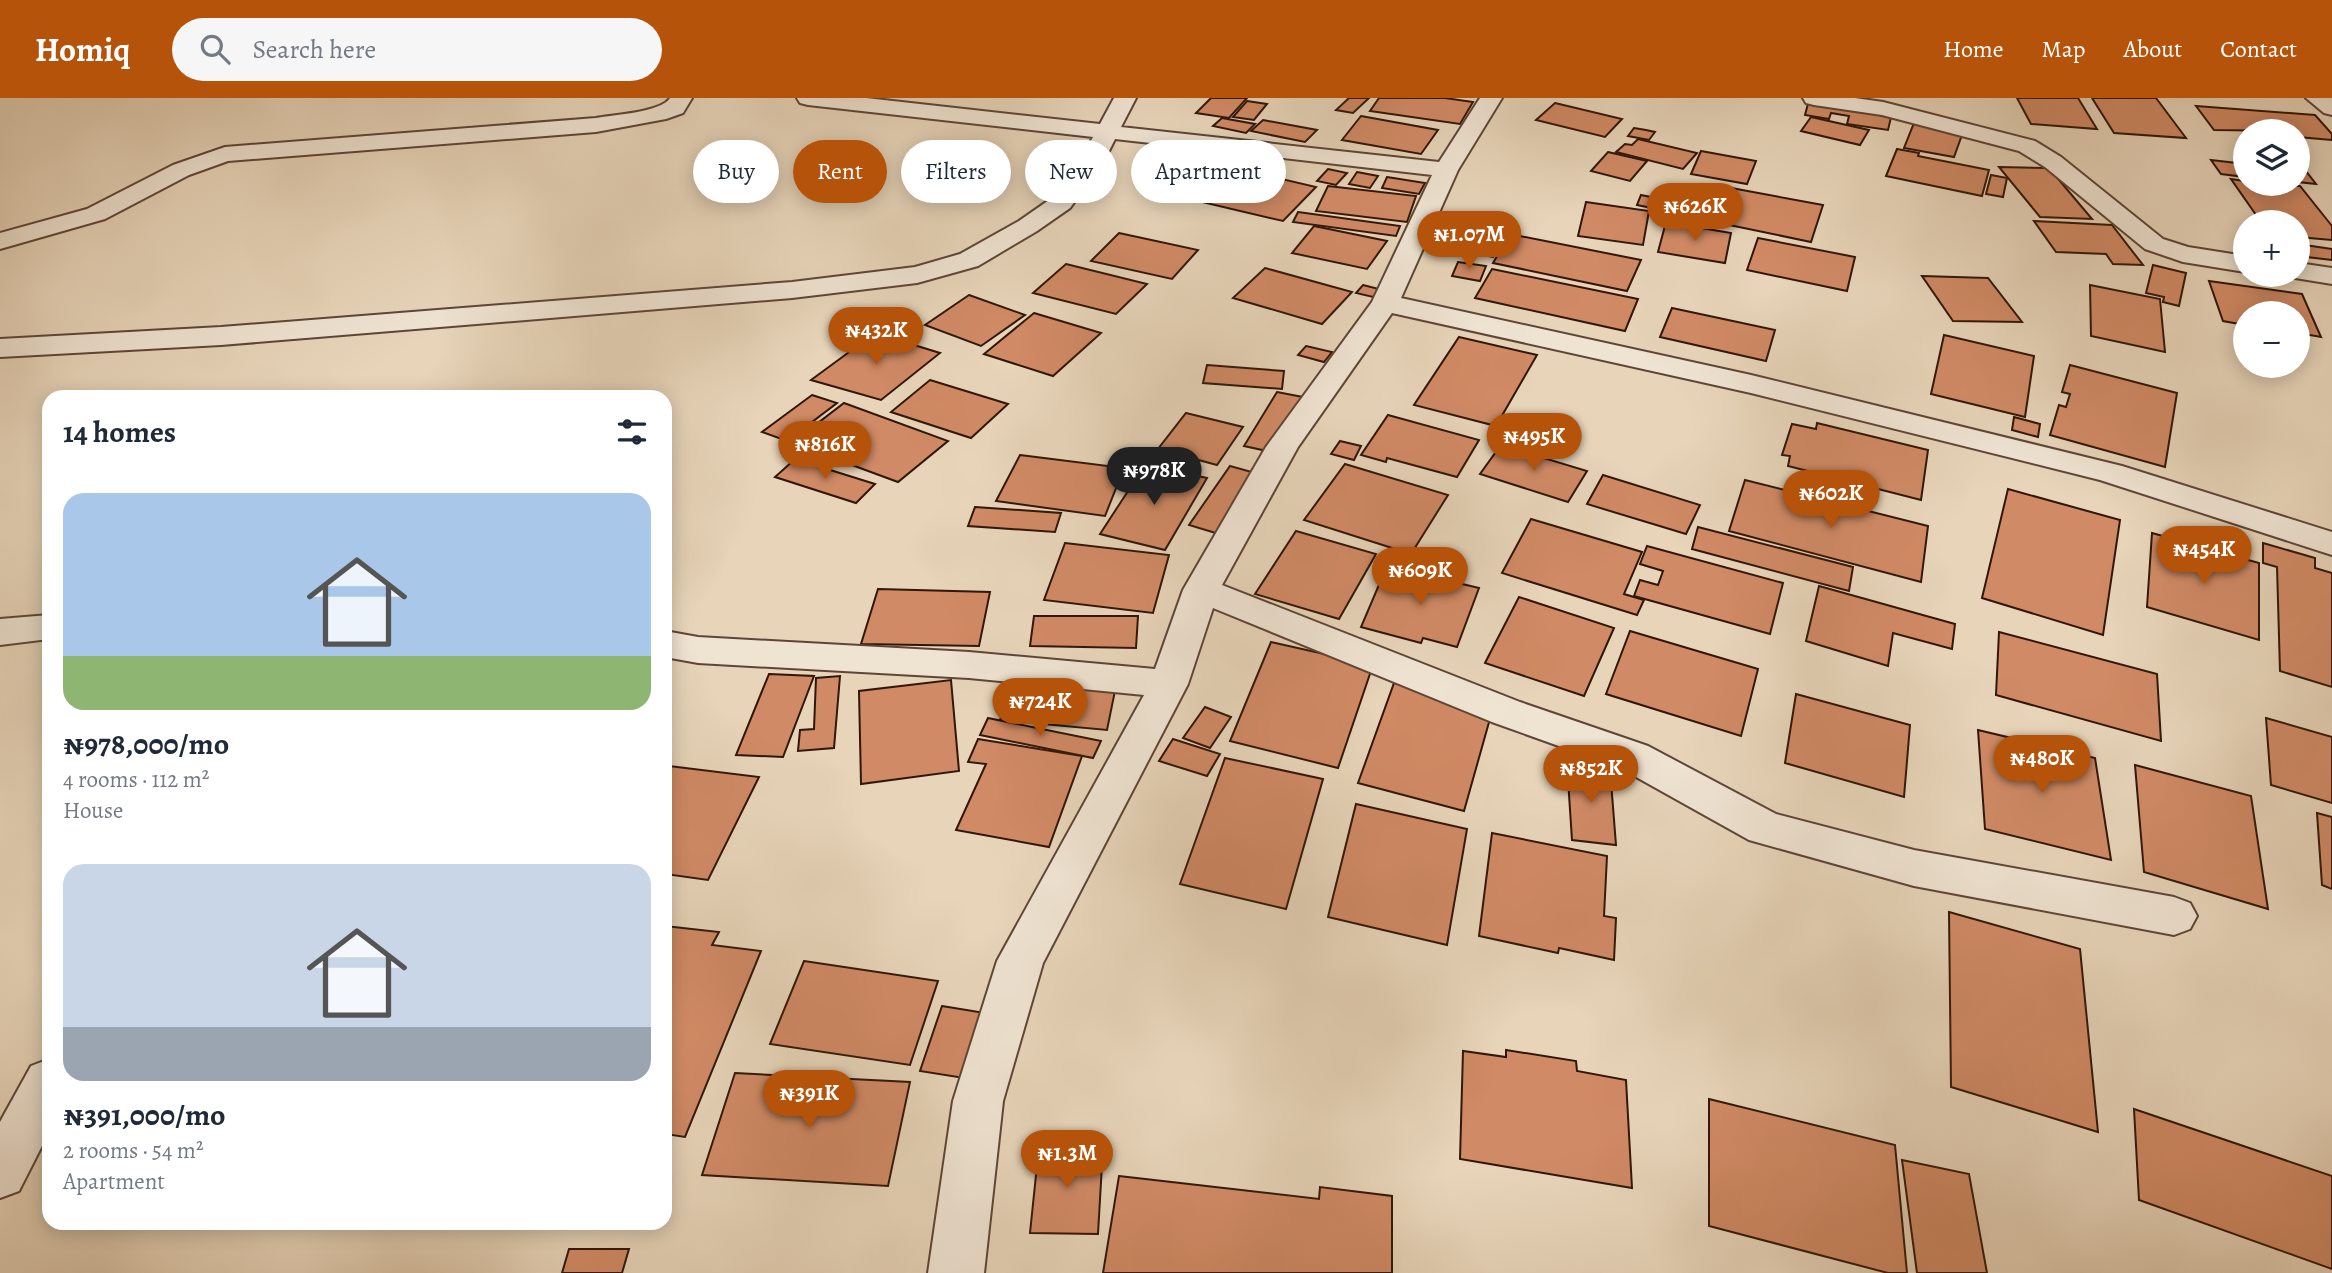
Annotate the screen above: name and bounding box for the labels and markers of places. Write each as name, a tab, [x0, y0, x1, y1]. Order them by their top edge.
pin: ₦626K	[1646, 184, 1744, 243]
pin: ₦1.07M	[1412, 212, 1526, 271]
pin: ₦432K	[827, 308, 925, 367]
pin: ₦495K	[1485, 414, 1583, 473]
pin: ₦816K	[776, 422, 874, 481]
pin: ₦978K	[1105, 448, 1203, 507]
pin: ₦602K	[1782, 470, 1880, 530]
pin: ₦454K	[2155, 526, 2253, 586]
pin: ₦609K	[1371, 547, 1469, 607]
pin: ₦724K	[991, 678, 1089, 738]
pin: ₦480K	[1993, 736, 2091, 795]
pin: ₦852K	[1542, 746, 1640, 805]
pin: ₦391K	[760, 1070, 858, 1130]
pin: ₦1.3M	[1018, 1130, 1116, 1190]

